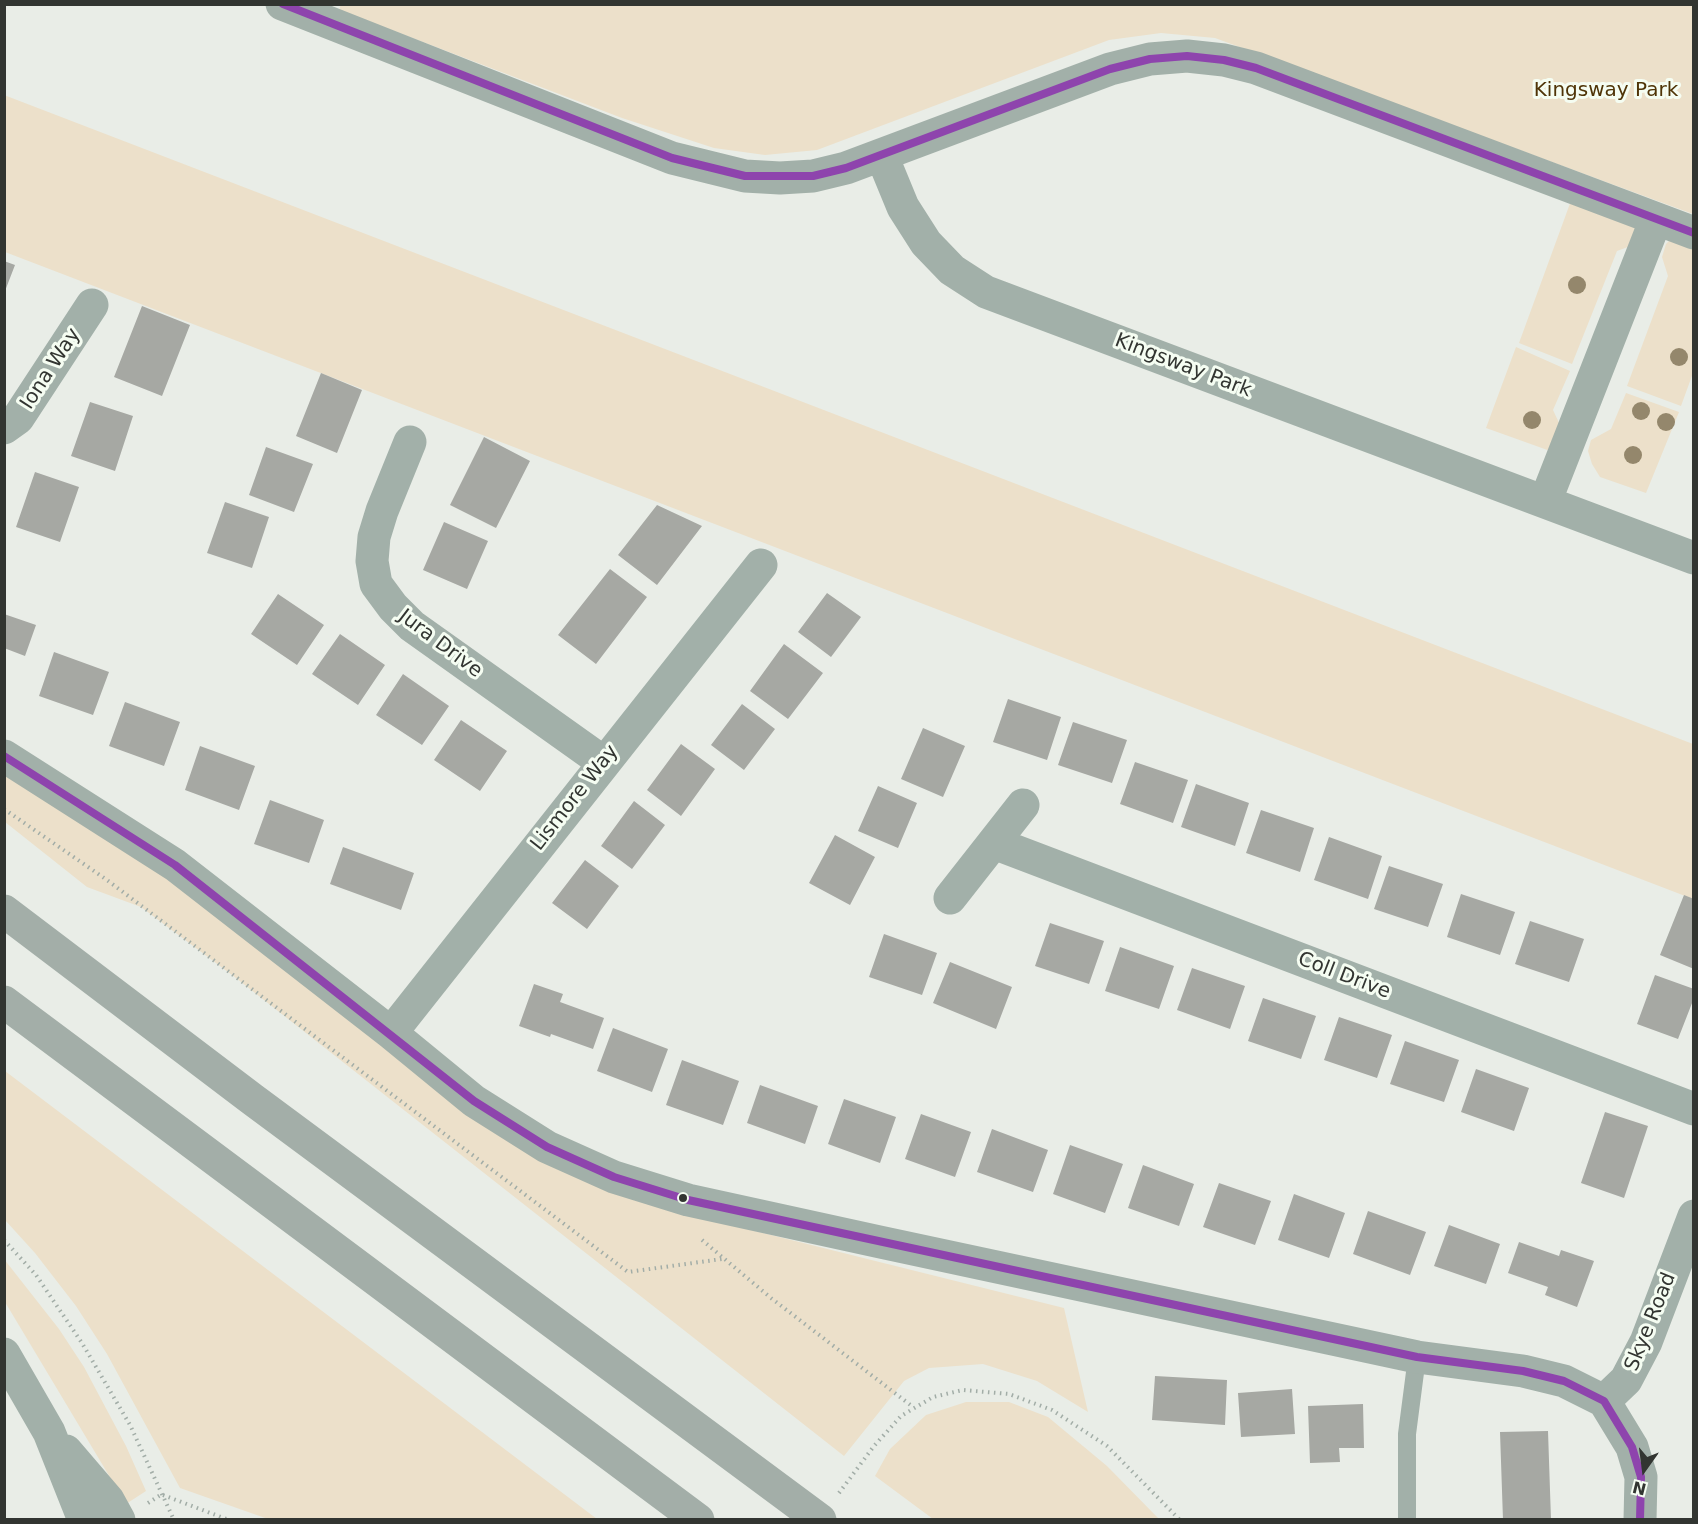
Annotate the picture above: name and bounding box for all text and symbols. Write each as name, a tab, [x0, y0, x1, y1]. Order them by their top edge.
park label: Kingsway Park	[1534, 79, 1678, 103]
street label: Iona Way	[16, 324, 86, 414]
street label: Kingsway Park	[1111, 329, 1255, 403]
street label: Jura Drive	[393, 605, 487, 683]
street label: Lismore Way	[526, 740, 624, 856]
street label: Coll Drive	[1294, 947, 1394, 1005]
unlabelled marker	[677, 1192, 689, 1204]
street label: Skye Road	[1620, 1269, 1682, 1375]
north arrow	[1614, 1440, 1674, 1500]
text: N	[1631, 1477, 1648, 1499]

